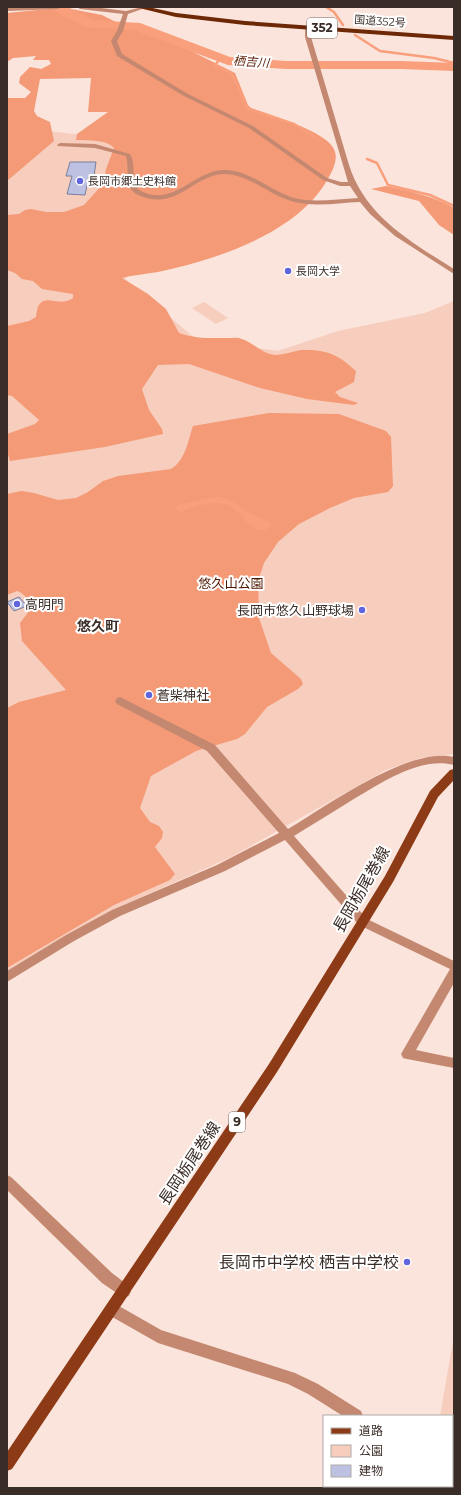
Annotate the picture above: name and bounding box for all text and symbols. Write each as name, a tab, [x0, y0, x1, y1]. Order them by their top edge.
street label: 国道352号	[354, 12, 406, 30]
road number: 352	[307, 18, 337, 38]
water label: 栖吉川	[233, 53, 272, 70]
place label: 長岡市郷土史料館	[88, 174, 176, 188]
marker: 長岡市郷土史料館	[75, 176, 85, 186]
place label: 長岡大学	[296, 264, 340, 278]
marker: 長岡大学	[283, 266, 293, 276]
park label: 悠久山公園	[198, 575, 264, 591]
place label: 高明門	[25, 596, 64, 612]
marker: 高明門	[12, 599, 22, 609]
place label: 長岡市悠久山野球場	[237, 602, 354, 618]
marker: 長岡市悠久山野球場	[357, 605, 367, 615]
district label: 悠久町	[77, 617, 119, 635]
place label: 蒼柴神社	[157, 687, 209, 703]
marker: 蒼柴神社	[144, 690, 154, 700]
street label: 長岡栃尾巻線	[329, 843, 394, 936]
road number: 9	[229, 1112, 245, 1132]
street label: 長岡栃尾巻線	[155, 1118, 224, 1208]
place label: 長岡市中学校 栖吉中学校	[219, 1253, 399, 1272]
marker: 長岡市中学校 栖吉中学校	[402, 1257, 412, 1267]
legend	[323, 1415, 453, 1487]
text: 道路	[359, 1423, 383, 1438]
text: 公園	[359, 1443, 383, 1458]
text: 建物	[359, 1463, 383, 1478]

